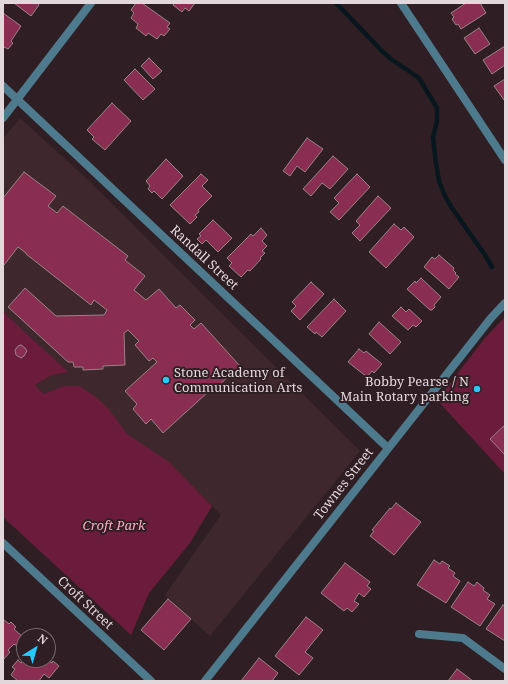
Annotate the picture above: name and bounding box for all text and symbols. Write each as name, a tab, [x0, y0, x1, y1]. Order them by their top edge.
street label: Randall Street	[167, 223, 241, 293]
place label: Stone Academy of Communication Arts	[174, 365, 302, 396]
place label: Bobby Pearse / N Main Rotary parking	[340, 374, 469, 405]
marker: Stone Academy of Communication Arts	[161, 375, 171, 385]
marker: Bobby Pearse / N Main Rotary parking	[472, 384, 482, 394]
street label: Townes Street	[311, 445, 377, 523]
park label: Croft Park	[83, 518, 145, 534]
street label: Croft Street	[54, 573, 116, 633]
north arrow	[16, 628, 56, 668]
text: N	[35, 630, 51, 647]

